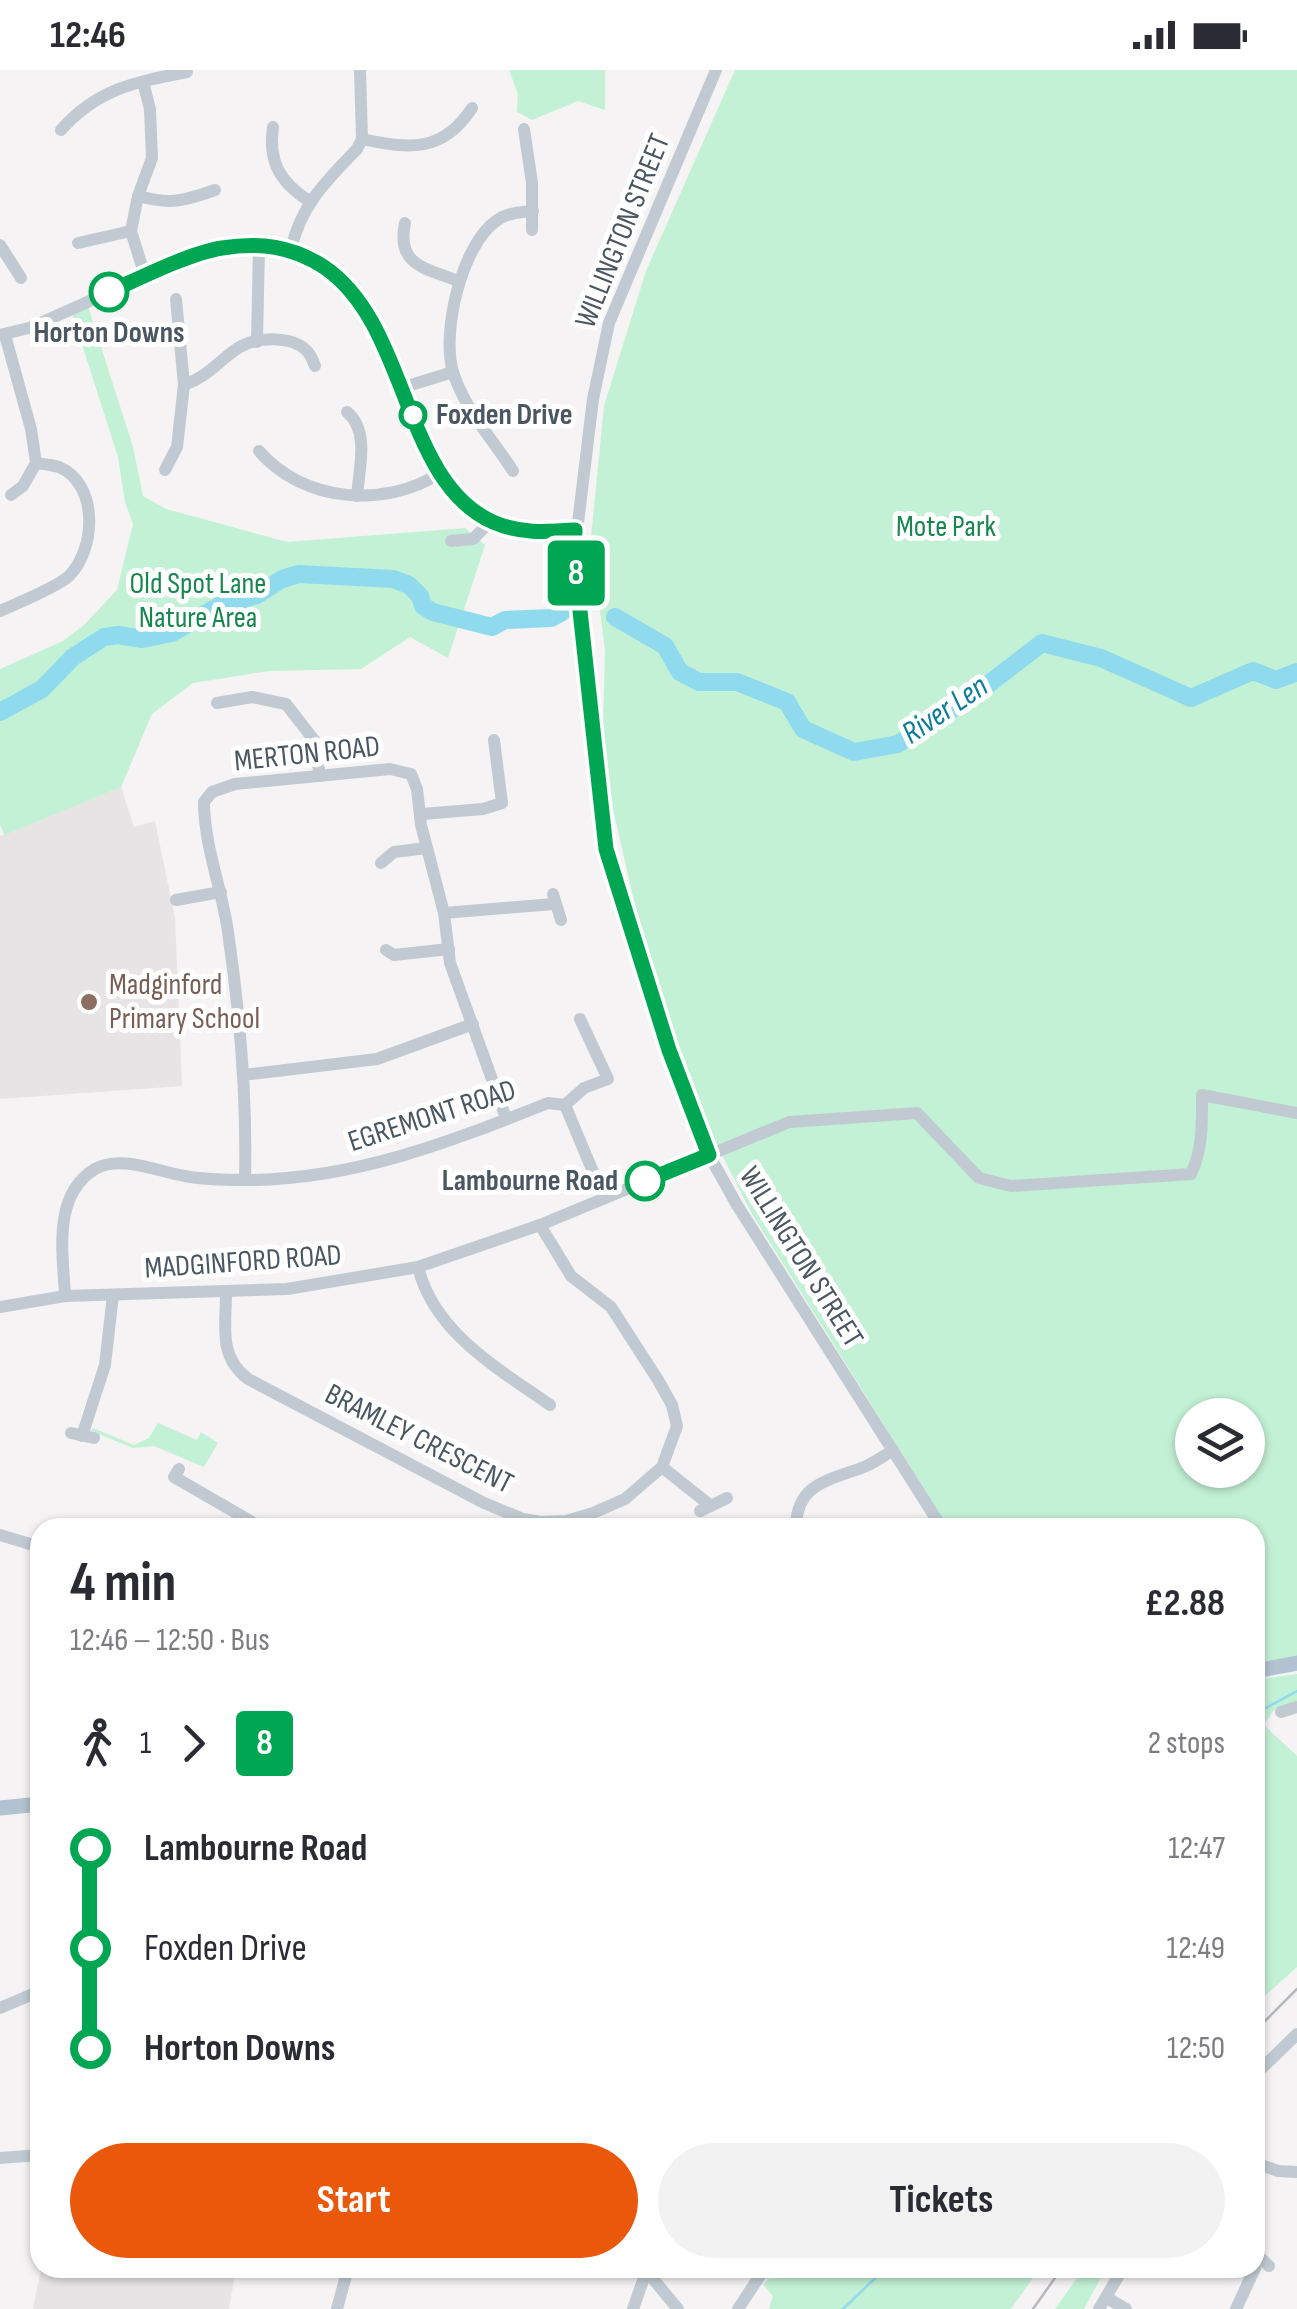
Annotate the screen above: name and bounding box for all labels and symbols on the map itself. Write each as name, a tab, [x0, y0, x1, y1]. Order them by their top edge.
street label: WILLINGTON STREET	[568, 129, 678, 333]
marker: Horton Downs	[90, 273, 128, 311]
place label: Horton Downs	[33, 315, 185, 351]
place label: Foxden Drive	[436, 397, 573, 433]
marker: Foxden Drive	[400, 402, 426, 428]
park label: Mote Park	[896, 509, 996, 545]
line badge: 8	[544, 540, 608, 606]
park label: Old Spot Lane Nature Area	[130, 566, 266, 636]
water label: River Len	[894, 667, 996, 753]
street label: MERTON ROAD	[232, 728, 382, 780]
place label: Madginford Primary School	[109, 967, 260, 1037]
marker: Madginford Primary School	[78, 991, 100, 1013]
street label: EGREMONT ROAD	[344, 1072, 520, 1160]
street label: WILLINGTON STREET	[731, 1160, 871, 1354]
marker: Lambourne Road	[626, 1162, 664, 1200]
place label: Lambourne Road	[442, 1163, 618, 1199]
street label: MADGINFORD ROAD	[143, 1237, 343, 1287]
street label: BRAMLEY CRESCENT	[319, 1376, 519, 1502]

